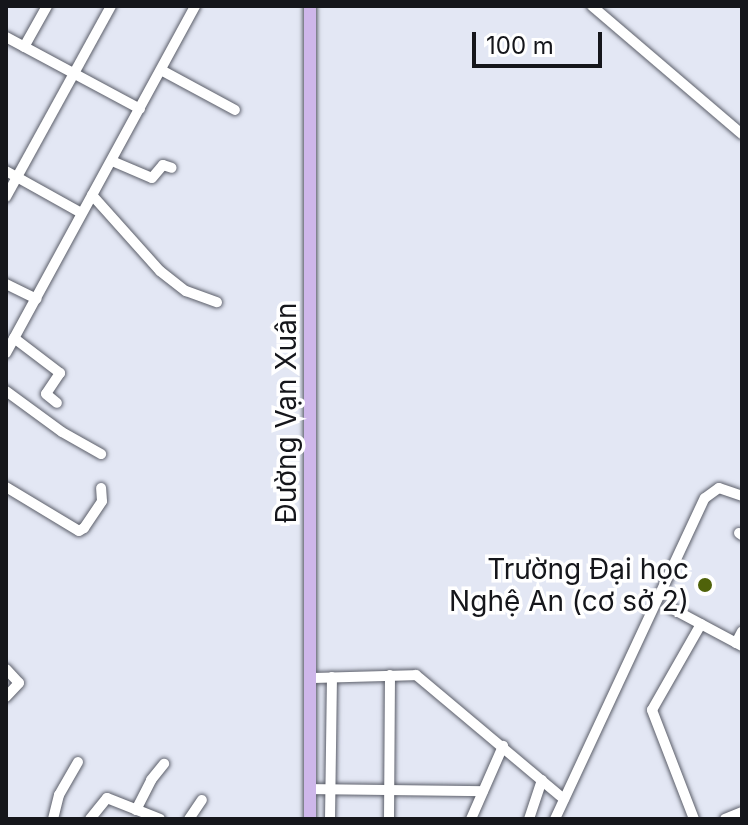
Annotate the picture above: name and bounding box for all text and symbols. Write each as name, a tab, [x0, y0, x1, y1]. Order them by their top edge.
scale bar	[476, 16, 606, 66]
text: 100 m	[486, 31, 554, 60]
street label: Đường Vạn Xuân	[269, 303, 303, 523]
place label: Trường Đại học Nghệ An (cơ sở 2)	[449, 552, 689, 618]
marker: Trường Đại học Nghệ An (cơ sở 2)	[696, 576, 714, 594]

